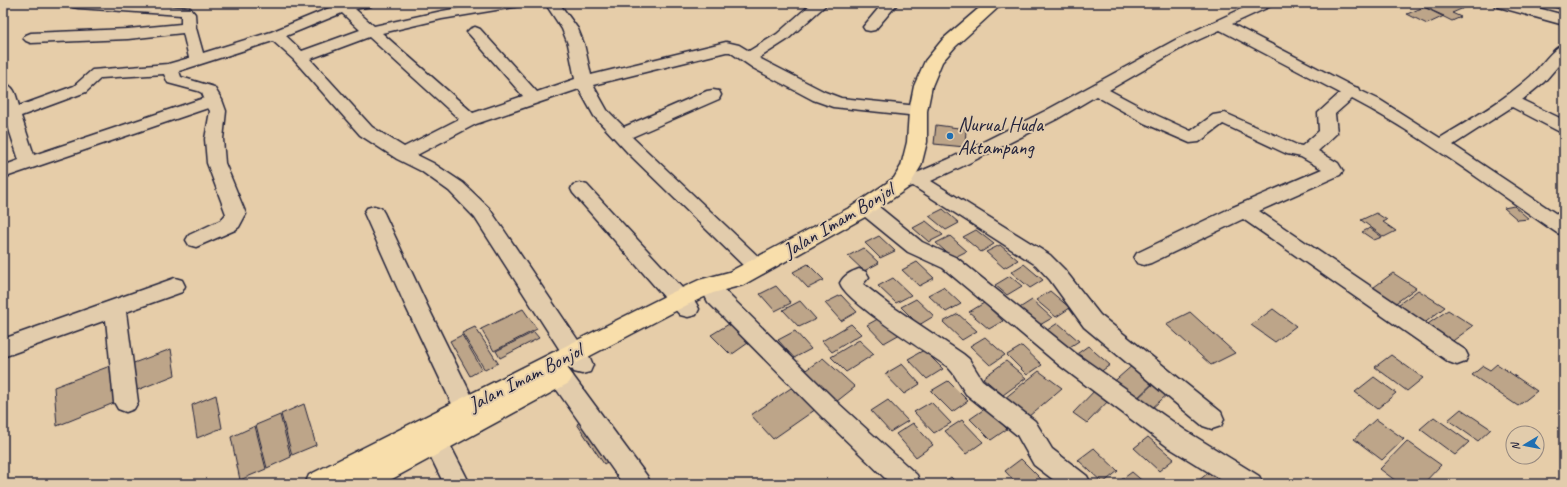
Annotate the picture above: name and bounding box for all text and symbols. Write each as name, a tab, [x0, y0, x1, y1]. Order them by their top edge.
place label: Nurual Huda Aktampang	[958, 112, 1045, 160]
marker: Nurual Huda Aktampang	[945, 131, 955, 141]
street label: Jalan Imam Bonjol	[778, 176, 901, 264]
street label: Jalan Imam Bonjol	[463, 336, 590, 417]
north arrow	[1505, 425, 1545, 465]
text: N	[1507, 440, 1523, 451]

